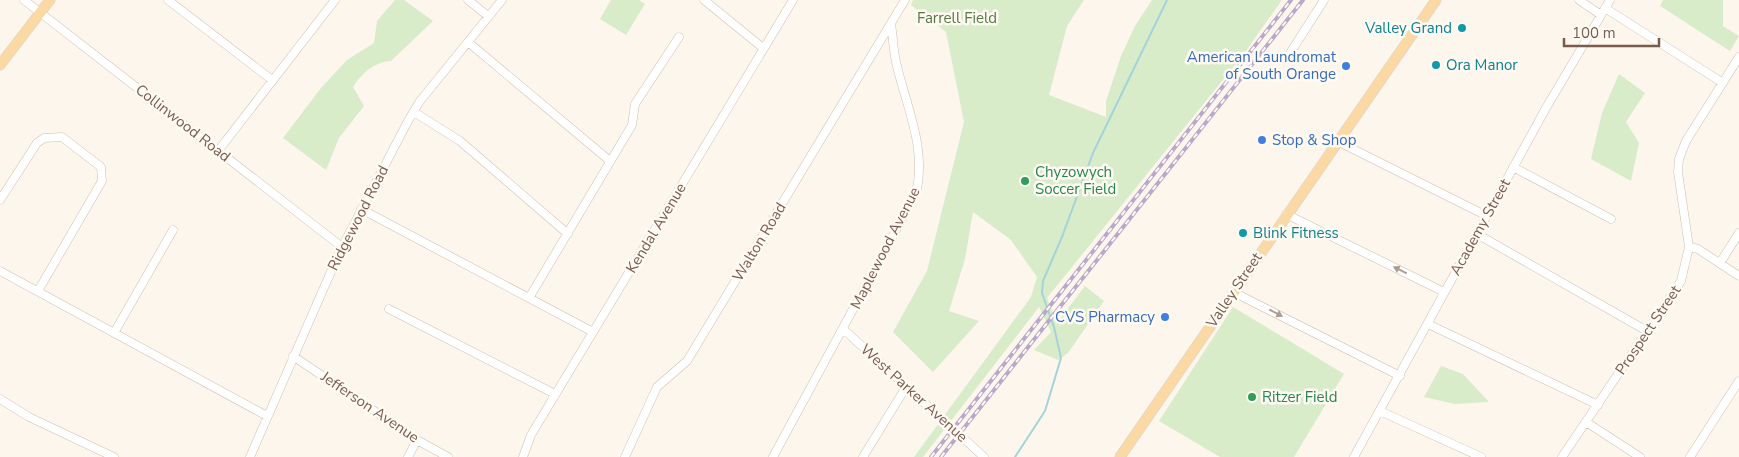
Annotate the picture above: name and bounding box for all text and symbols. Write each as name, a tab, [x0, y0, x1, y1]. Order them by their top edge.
park label: Farrell Field	[917, 8, 997, 28]
scale bar	[1564, 15, 1659, 47]
place label: Valley Grand	[1364, 18, 1452, 38]
marker: Valley Grand	[1456, 22, 1468, 34]
text: 100 m	[1572, 23, 1616, 43]
place label: American Laundromat of South Orange	[1187, 47, 1337, 84]
place label: Ora Manor	[1446, 55, 1518, 75]
marker: Ora Manor	[1430, 59, 1442, 71]
marker: American Laundromat of South Orange	[1340, 60, 1352, 72]
street label: Collinwood Road	[131, 80, 235, 166]
place label: Stop & Shop	[1272, 130, 1357, 150]
marker: Stop & Shop	[1256, 134, 1268, 146]
street label: Ridgewood Road	[323, 162, 393, 274]
place label: Chyzowych Soccer Field	[1035, 162, 1116, 199]
street label: Academy Street	[1445, 174, 1515, 279]
marker: Chyzowych Soccer Field	[1019, 175, 1031, 187]
street label: Kendal Avenue	[621, 179, 691, 277]
street label: Maplewood Avenue	[846, 183, 924, 313]
street label: Walton Road	[728, 199, 790, 285]
place label: Blink Fitness	[1253, 223, 1339, 243]
marker: Blink Fitness	[1237, 227, 1249, 239]
street label: Valley Street	[1201, 248, 1267, 332]
one-way arrow	[1393, 266, 1407, 274]
street label: Prospect Street	[1611, 281, 1686, 379]
place label: CVS Pharmacy	[1055, 307, 1155, 327]
one-way arrow	[1269, 309, 1284, 318]
marker: CVS Pharmacy	[1159, 311, 1171, 323]
street label: West Parker Avenue	[856, 339, 972, 447]
street label: Jefferson Avenue	[316, 366, 423, 447]
place label: Ritzer Field	[1262, 387, 1338, 407]
marker: Ritzer Field	[1246, 391, 1258, 403]

